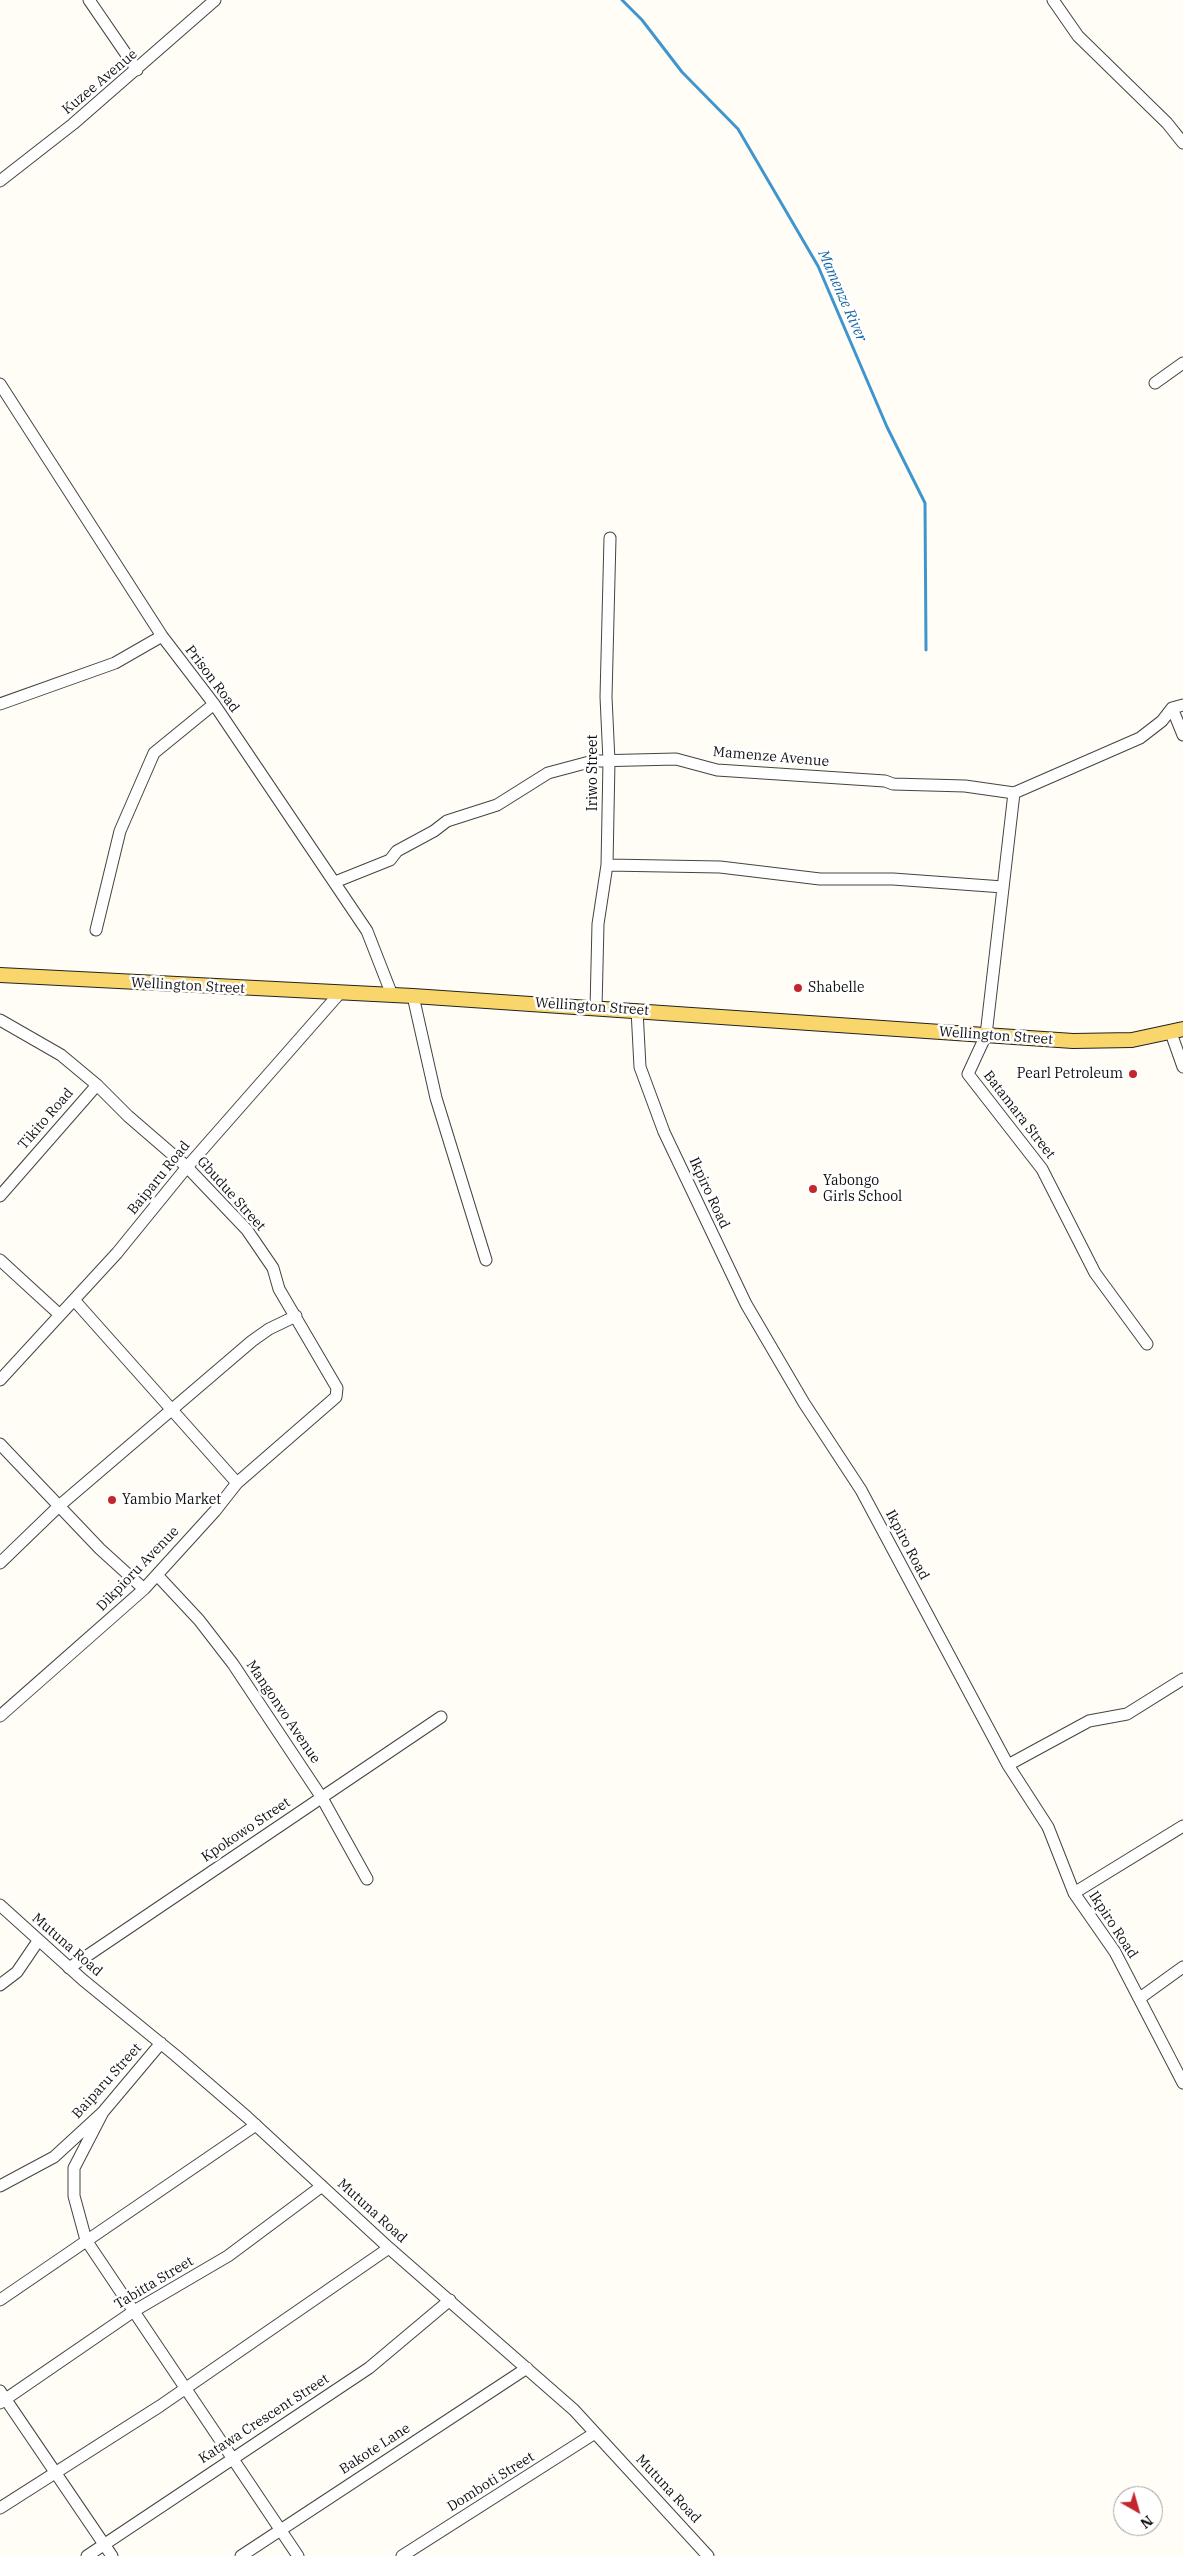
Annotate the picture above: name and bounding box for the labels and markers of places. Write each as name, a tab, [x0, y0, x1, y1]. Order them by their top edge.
place label: Shabelle	[808, 980, 864, 996]
marker: Shabelle	[792, 982, 804, 994]
place label: Pearl Petroleum	[1017, 1066, 1123, 1082]
marker: Pearl Petroleum	[1127, 1068, 1139, 1080]
place label: Yabongo Girls School	[823, 1173, 902, 1206]
marker: Yabongo Girls School	[807, 1183, 819, 1195]
place label: Yambio Market	[122, 1492, 221, 1508]
marker: Yambio Market	[106, 1494, 118, 1506]

